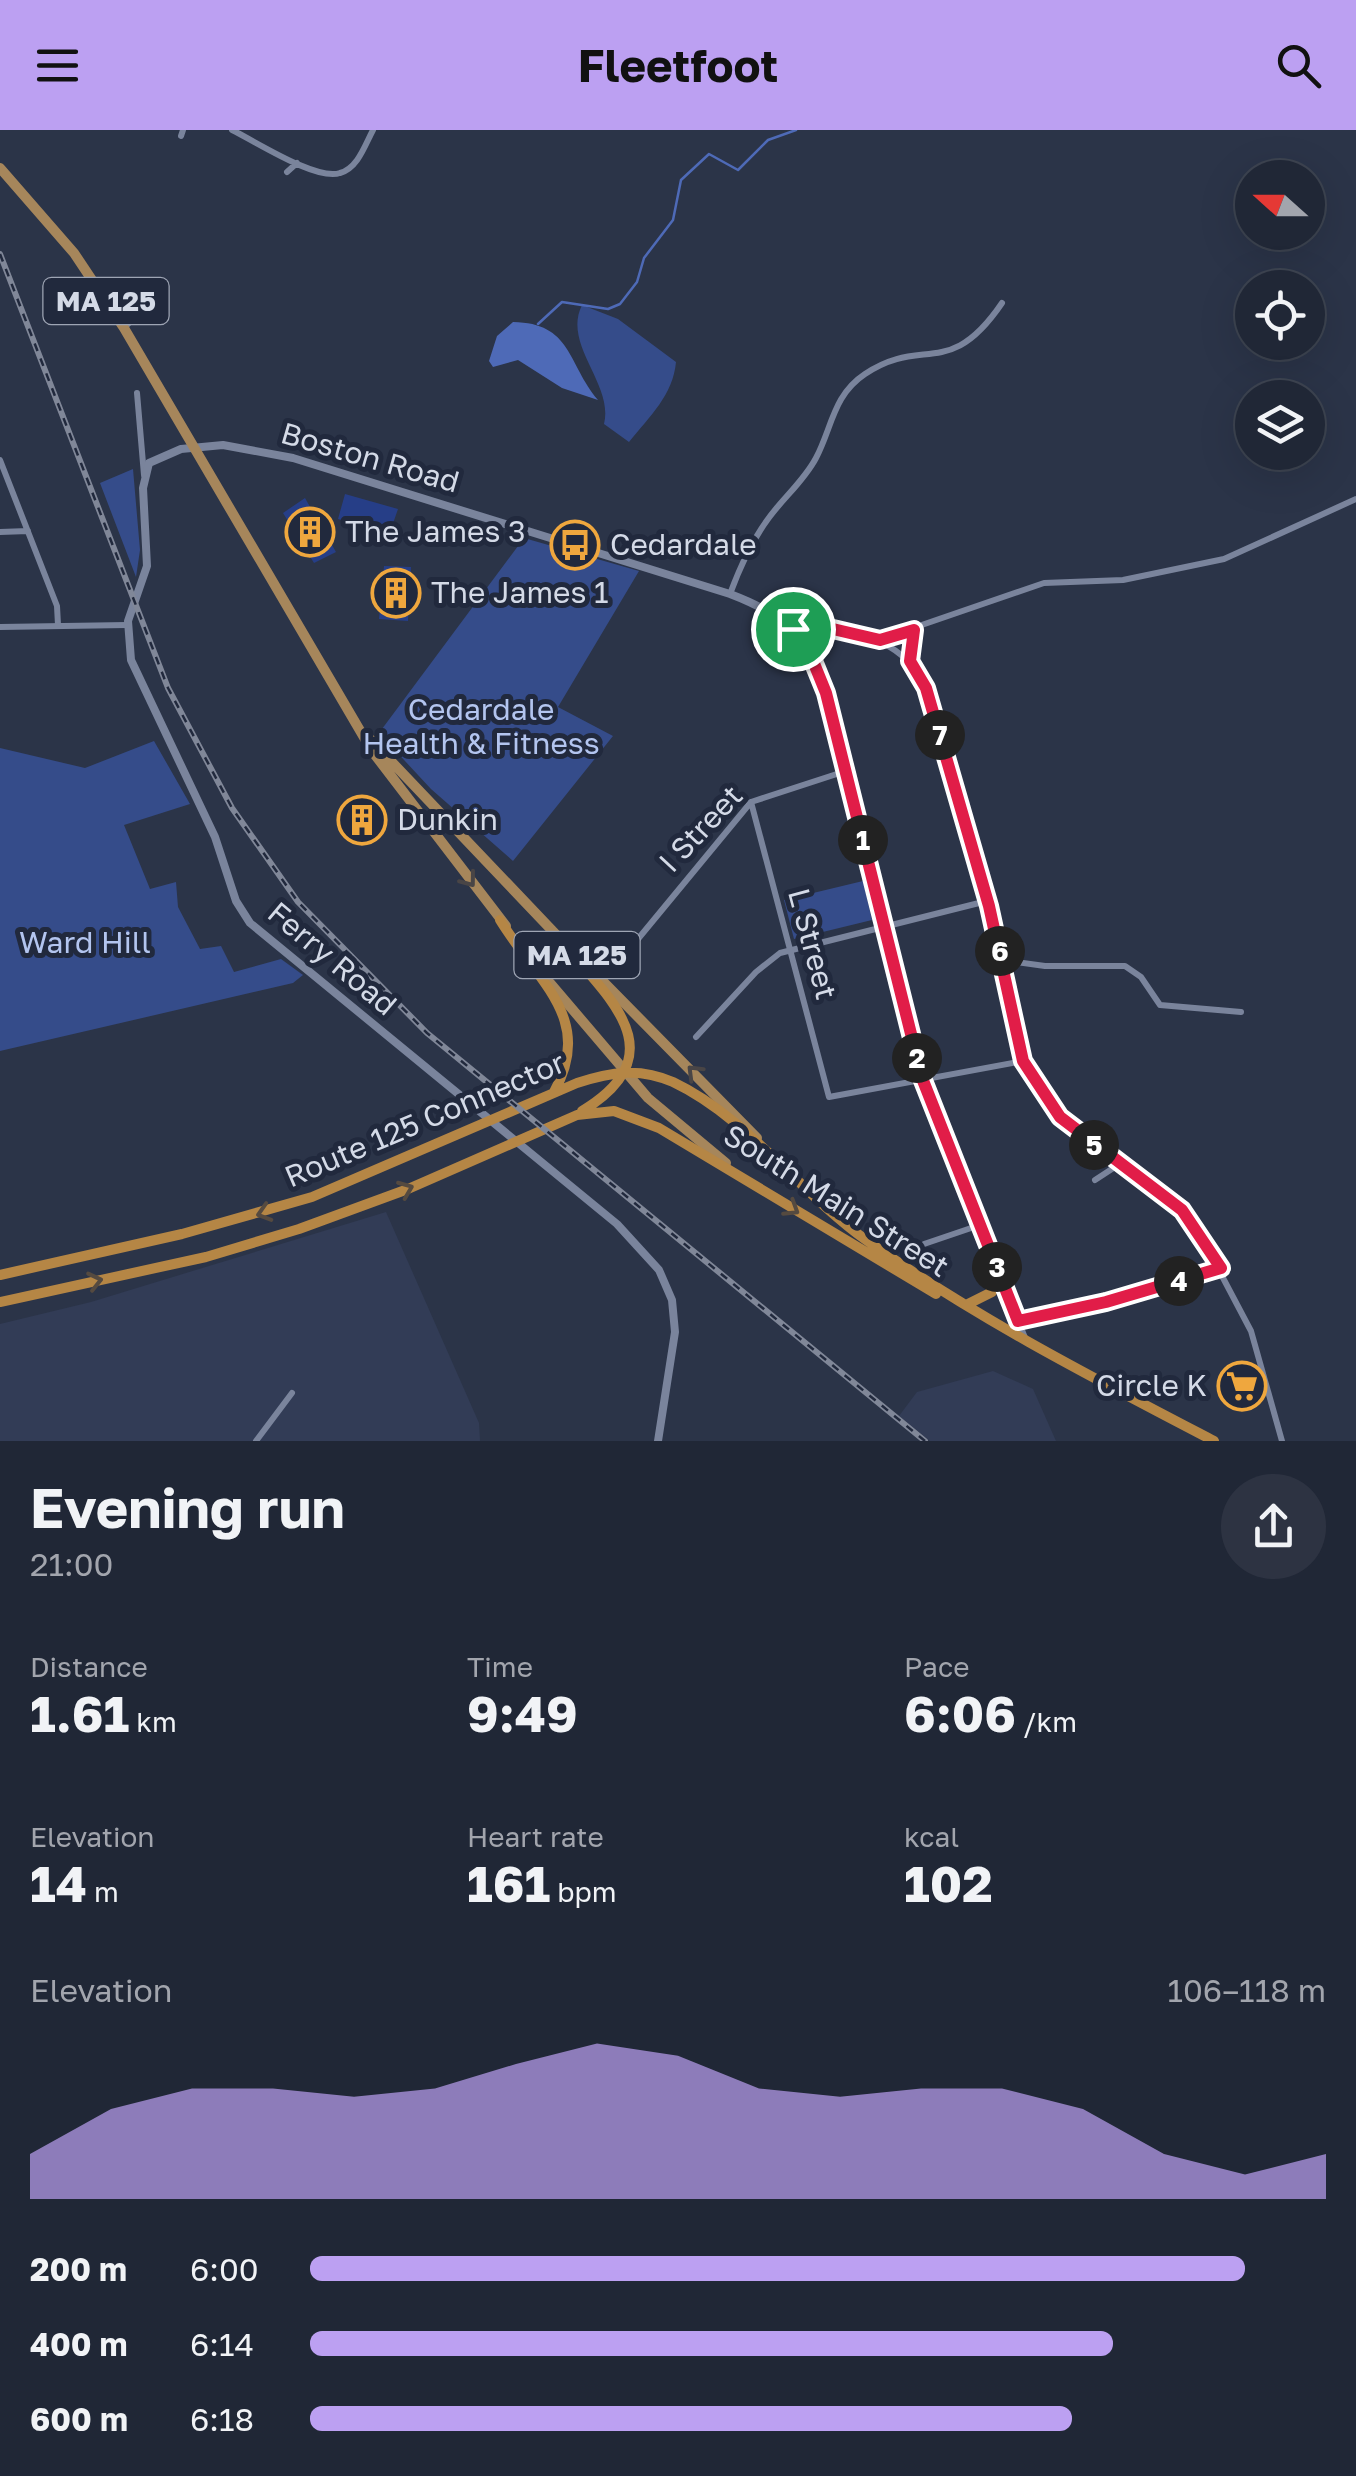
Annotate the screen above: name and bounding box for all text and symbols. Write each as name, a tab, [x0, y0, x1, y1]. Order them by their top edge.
icon: menu	[30, 38, 85, 93]
text: Fleetfoot	[578, 38, 778, 92]
icon: search	[1271, 38, 1326, 93]
north arrow	[1235, 160, 1325, 250]
map controls	[1235, 160, 1325, 470]
button: locate	[1235, 270, 1325, 360]
road number: MA 125	[44, 278, 168, 324]
button: layers	[1235, 380, 1325, 470]
street label: Boston Road	[277, 414, 463, 500]
building icon: The James 3	[284, 506, 336, 558]
place label: The James 3	[345, 513, 525, 549]
bus stop icon: Cedardale	[549, 519, 601, 571]
place label: Cedardale	[610, 526, 757, 562]
building icon: The James 1	[370, 567, 422, 619]
place label: The James 1	[431, 574, 608, 610]
pin	[751, 587, 836, 672]
icon: arrive	[766, 602, 821, 657]
park label: Cedardale Health & Fitness	[362, 691, 600, 761]
pin: 7	[915, 710, 965, 760]
text: 7	[932, 718, 948, 751]
street label: I Street	[651, 777, 749, 879]
building icon: Dunkin	[336, 794, 388, 846]
place label: Dunkin	[397, 801, 498, 837]
pin: 1	[838, 815, 888, 865]
text: 1	[856, 823, 870, 856]
one-way arrow	[457, 868, 474, 886]
street label: L Street	[781, 884, 845, 1003]
street label: Ferry Road	[261, 894, 404, 1023]
park label: Ward Hill	[19, 924, 151, 960]
pin: 6	[975, 926, 1025, 976]
road number: MA 125	[514, 932, 640, 978]
text: 6	[991, 934, 1009, 967]
pin: 2	[892, 1033, 942, 1083]
text: 2	[908, 1041, 926, 1074]
street label: Route 125 Connector	[279, 1044, 570, 1194]
one-way arrow	[688, 1066, 706, 1084]
street label: South Main Street	[717, 1116, 956, 1284]
pin: 5	[1069, 1120, 1119, 1170]
text: 5	[1085, 1128, 1103, 1161]
one-way arrow	[397, 1181, 414, 1201]
one-way arrow	[782, 1197, 800, 1216]
one-way arrow	[256, 1201, 273, 1222]
pin: 3	[972, 1242, 1022, 1292]
text: 3	[988, 1250, 1006, 1283]
pin: 4	[1154, 1256, 1204, 1306]
text: 4	[1170, 1264, 1188, 1297]
one-way arrow	[86, 1272, 103, 1293]
supermarket icon: Circle K	[1216, 1360, 1268, 1412]
place label: Circle K	[1096, 1367, 1207, 1403]
text: Evening run	[30, 1474, 345, 1540]
button: share	[1221, 1474, 1326, 1579]
text: 21:00	[30, 1545, 113, 1583]
text: Distance	[30, 1650, 148, 1683]
text: Time	[467, 1650, 533, 1683]
text: Pace	[904, 1650, 969, 1683]
text: 1.61	[30, 1683, 129, 1743]
text: 9:49	[467, 1683, 578, 1743]
text: 6:06	[904, 1683, 1016, 1743]
text: km	[129, 1705, 177, 1738]
text: /km	[1016, 1705, 1077, 1738]
text: Elevation	[30, 1820, 155, 1853]
text: Heart rate	[467, 1820, 604, 1853]
text: kcal	[904, 1820, 959, 1853]
text: 14	[30, 1853, 87, 1913]
text: 161	[467, 1853, 550, 1913]
text: 102	[904, 1853, 993, 1913]
text: m	[87, 1875, 119, 1908]
text: bpm	[550, 1875, 616, 1908]
text: Elevation	[30, 1971, 172, 2009]
text: 106–118 m	[1167, 1971, 1326, 2009]
text: 200 m	[30, 2250, 127, 2288]
text: 6:00	[190, 2250, 259, 2288]
text: 400 m	[30, 2325, 128, 2363]
text: 6:14	[190, 2325, 254, 2363]
text: 600 m	[30, 2400, 128, 2438]
text: 6:18	[190, 2400, 254, 2438]

